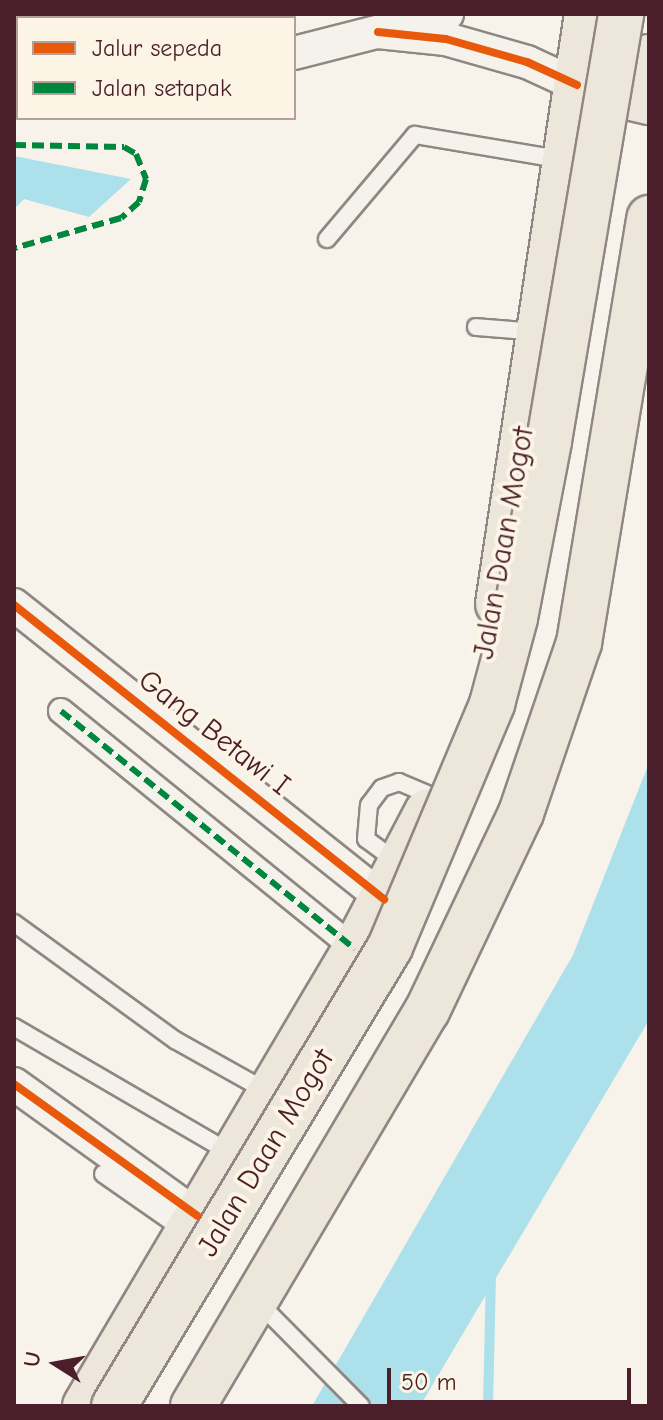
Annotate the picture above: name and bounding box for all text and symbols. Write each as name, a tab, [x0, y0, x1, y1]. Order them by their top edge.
legend	[16, 16, 296, 120]
text: Jalur sepeda	[92, 34, 222, 62]
text: Jalan setapak	[92, 74, 232, 102]
street label: Jalan Daan Mogot	[466, 424, 542, 662]
street label: Gang Betawi I	[131, 663, 297, 803]
street label: Jalan Daan Mogot	[190, 1043, 342, 1263]
north arrow	[16, 1324, 96, 1404]
text: U	[18, 1350, 47, 1369]
scale bar	[391, 1352, 635, 1402]
text: 50 m	[401, 1368, 457, 1396]

